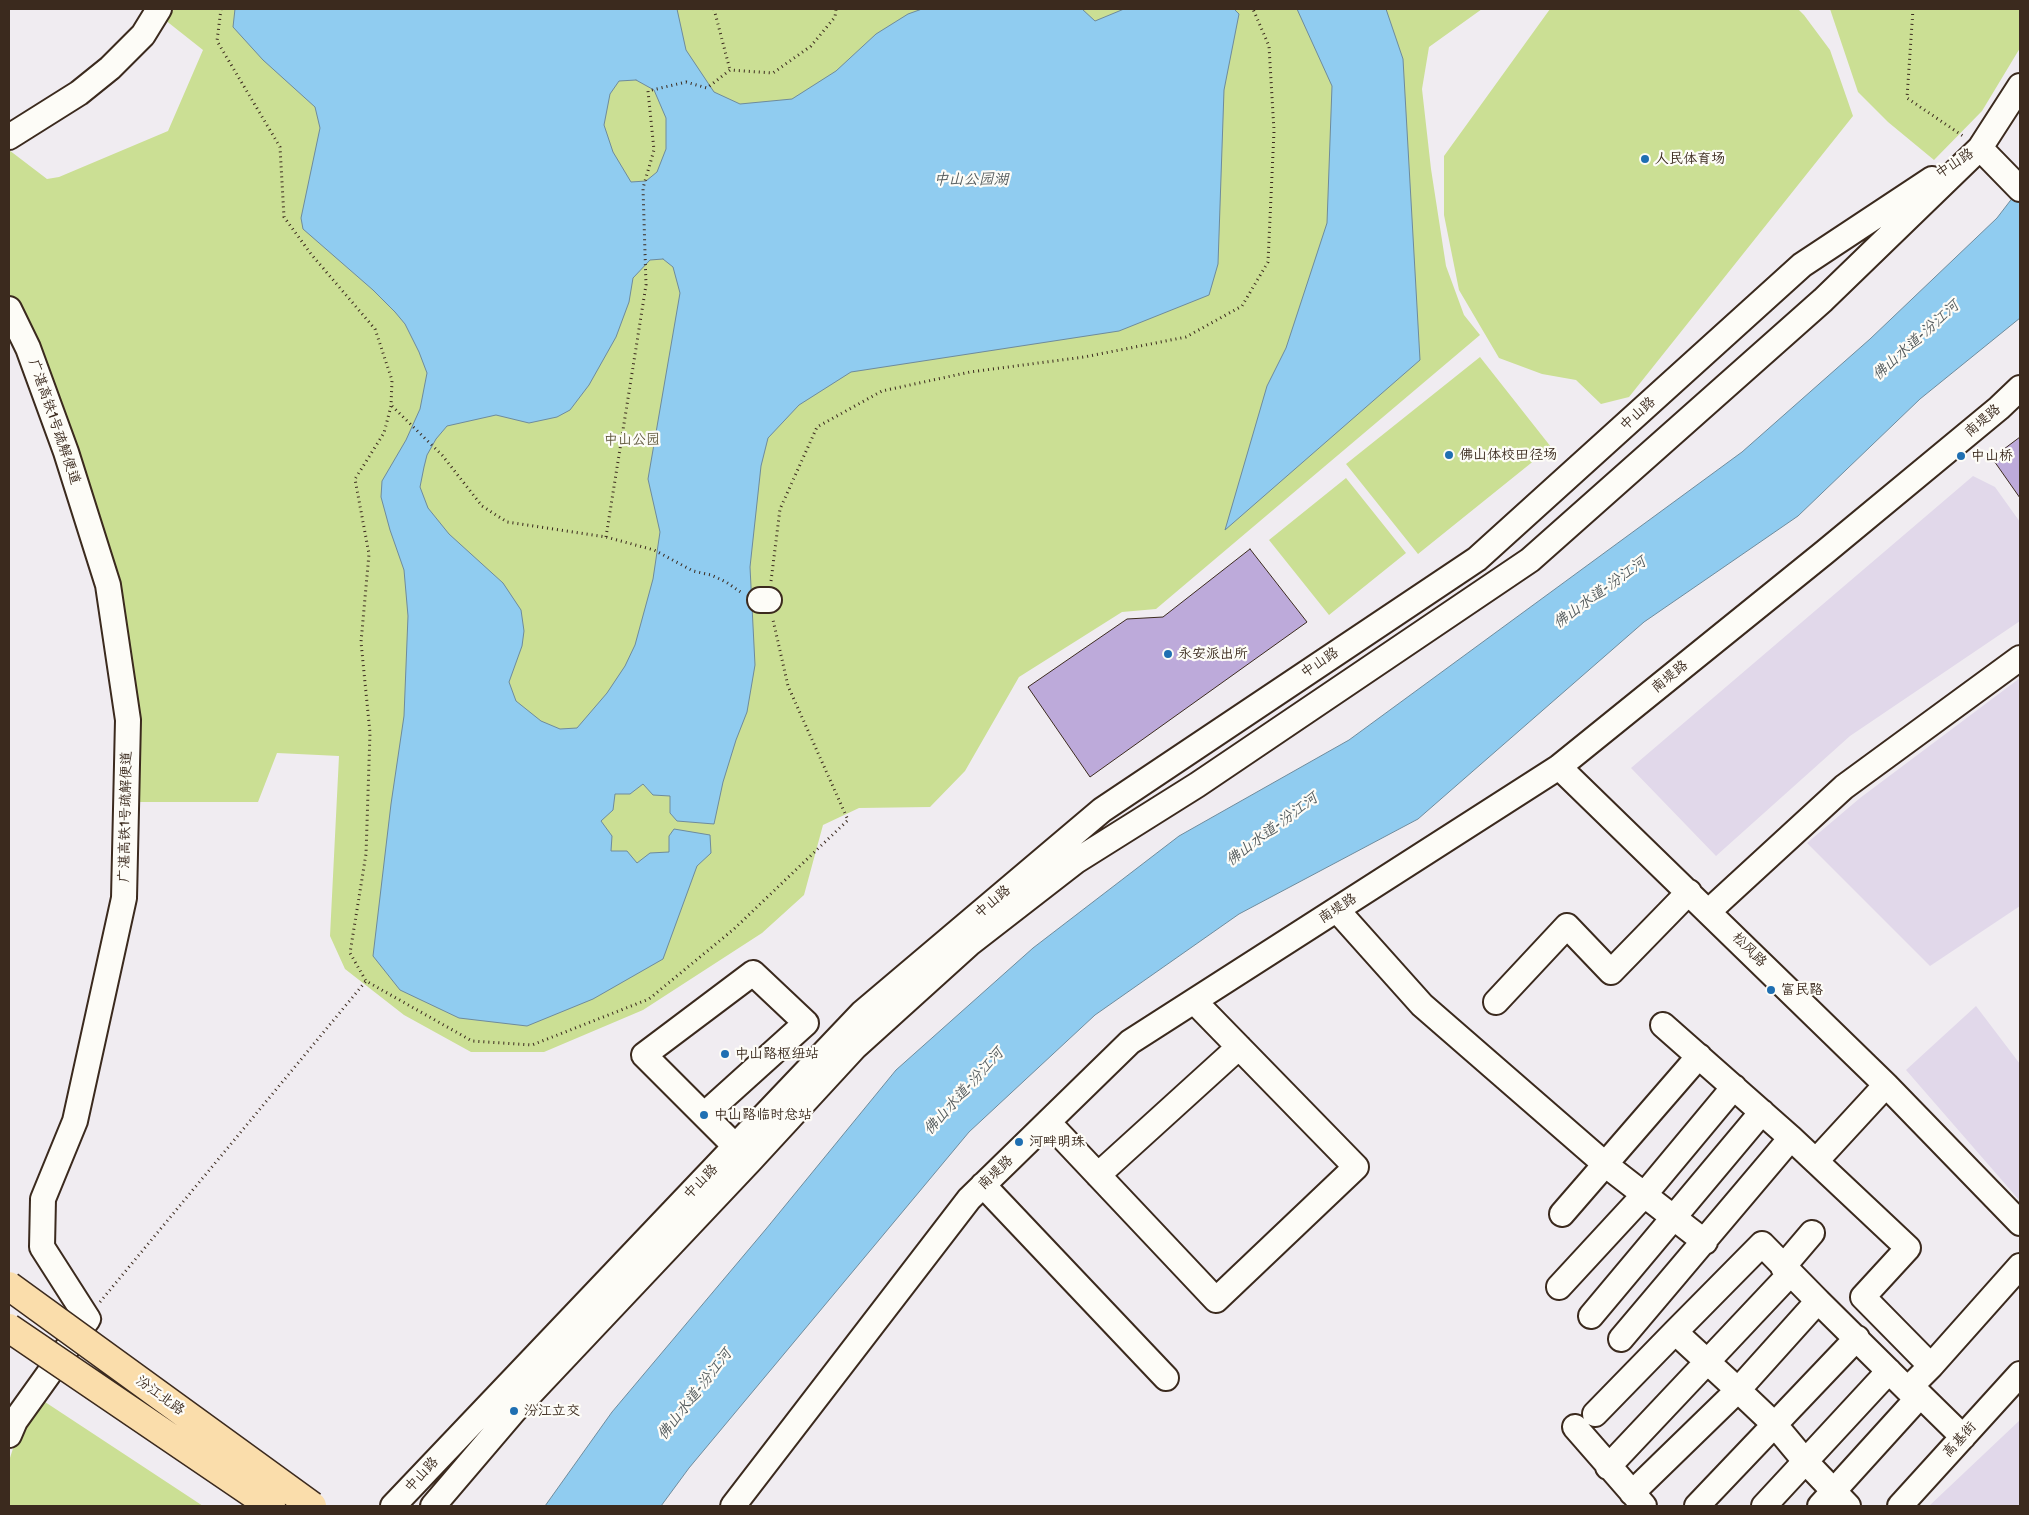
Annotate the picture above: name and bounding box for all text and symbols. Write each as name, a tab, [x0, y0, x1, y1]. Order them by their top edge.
street label: 中山路	[1933, 146, 1977, 182]
place label: 人民体育场	[1655, 151, 1725, 167]
marker: 人民体育场	[1639, 153, 1651, 165]
water label: 中山公园湖	[934, 171, 1008, 189]
water label: 佛山水道-汾江河	[1869, 297, 1963, 385]
street label: 广湛高铁1号疏解便道	[25, 357, 83, 487]
street label: 中山路	[1617, 394, 1659, 434]
street label: 南堤路	[1962, 401, 2004, 441]
park label: 中山公园	[604, 432, 660, 448]
place label: 佛山体校田径场	[1459, 447, 1557, 463]
place label: 中山桥	[1971, 448, 2013, 464]
marker: 佛山体校田径场	[1443, 449, 1455, 461]
marker: 中山桥	[1955, 450, 1967, 462]
water label: 佛山水道-汾江河	[1550, 553, 1650, 633]
street label: 中山路	[1298, 644, 1342, 682]
place label: 永安派出所	[1178, 646, 1248, 662]
marker: 永安派出所	[1162, 648, 1174, 660]
street label: 南堤路	[1648, 657, 1692, 697]
street label: 广湛高铁1号疏解便道	[116, 751, 136, 883]
water label: 佛山水道-汾江河	[1222, 790, 1322, 870]
street label: 中山路	[972, 882, 1014, 922]
street label: 南堤路	[1316, 891, 1360, 927]
street label: 松风路	[1728, 929, 1770, 971]
place label: 富民路	[1781, 982, 1823, 998]
marker: 富民路	[1765, 984, 1777, 996]
water label: 佛山水道-汾江河	[920, 1045, 1008, 1139]
place label: 中山路枢纽站	[735, 1046, 819, 1062]
marker: 中山路枢纽站	[719, 1048, 731, 1060]
place label: 中山路临时总站	[714, 1107, 812, 1123]
marker: 中山路临时总站	[698, 1109, 710, 1121]
place label: 河畔明珠	[1029, 1134, 1085, 1150]
marker: 河畔明珠	[1013, 1136, 1025, 1148]
street label: 南堤路	[975, 1152, 1017, 1194]
street label: 中山路	[680, 1161, 722, 1203]
water label: 佛山水道-汾江河	[654, 1346, 736, 1444]
street label: 汾江北路	[132, 1373, 188, 1419]
place label: 汾江立交	[524, 1403, 580, 1419]
marker: 汾江立交	[508, 1405, 520, 1417]
street label: 高基街	[1940, 1419, 1980, 1461]
street label: 中山路	[402, 1454, 442, 1496]

